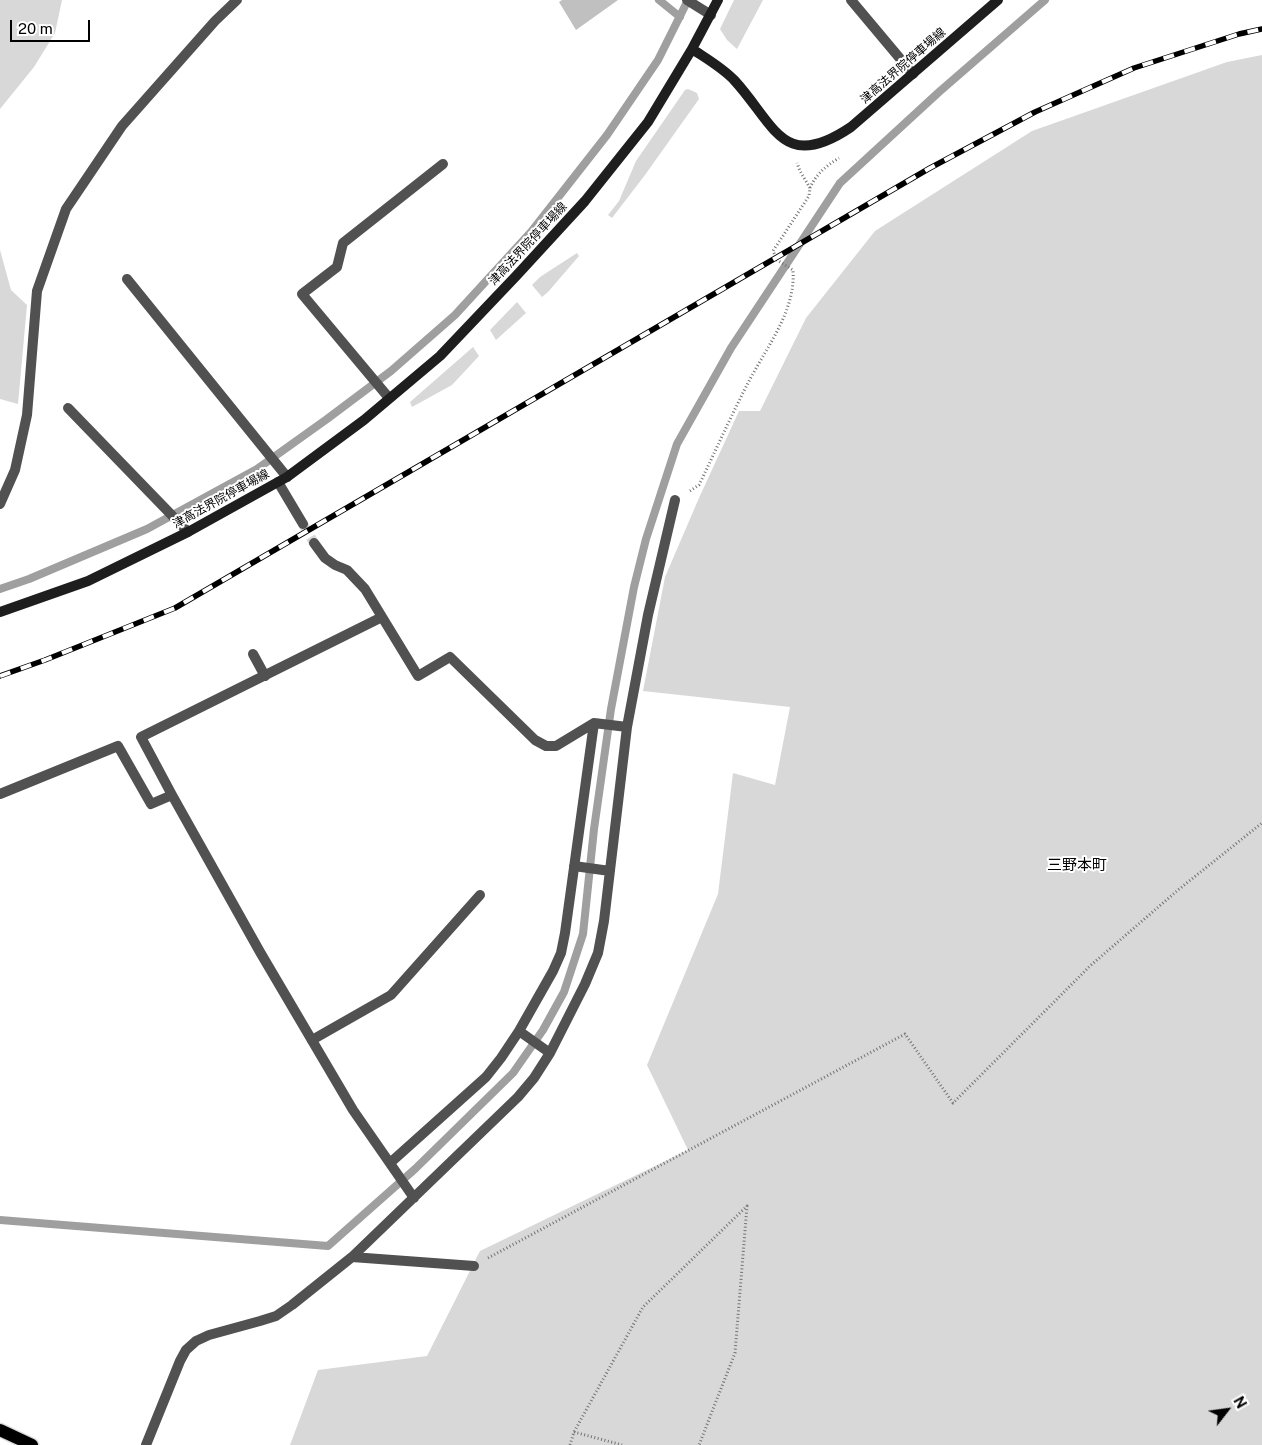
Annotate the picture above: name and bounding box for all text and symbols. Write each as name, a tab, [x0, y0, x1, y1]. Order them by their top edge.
scale bar	[12, 10, 92, 42]
text: 20 m	[18, 20, 53, 37]
street label: 津高法界院停車場線	[858, 25, 948, 107]
street label: 津高法界院停車場線	[486, 200, 570, 288]
street label: 津高法界院停車場線	[170, 467, 272, 531]
district label: 三野本町	[1047, 856, 1107, 874]
north arrow	[1202, 1385, 1252, 1435]
text: N	[1230, 1394, 1250, 1411]

